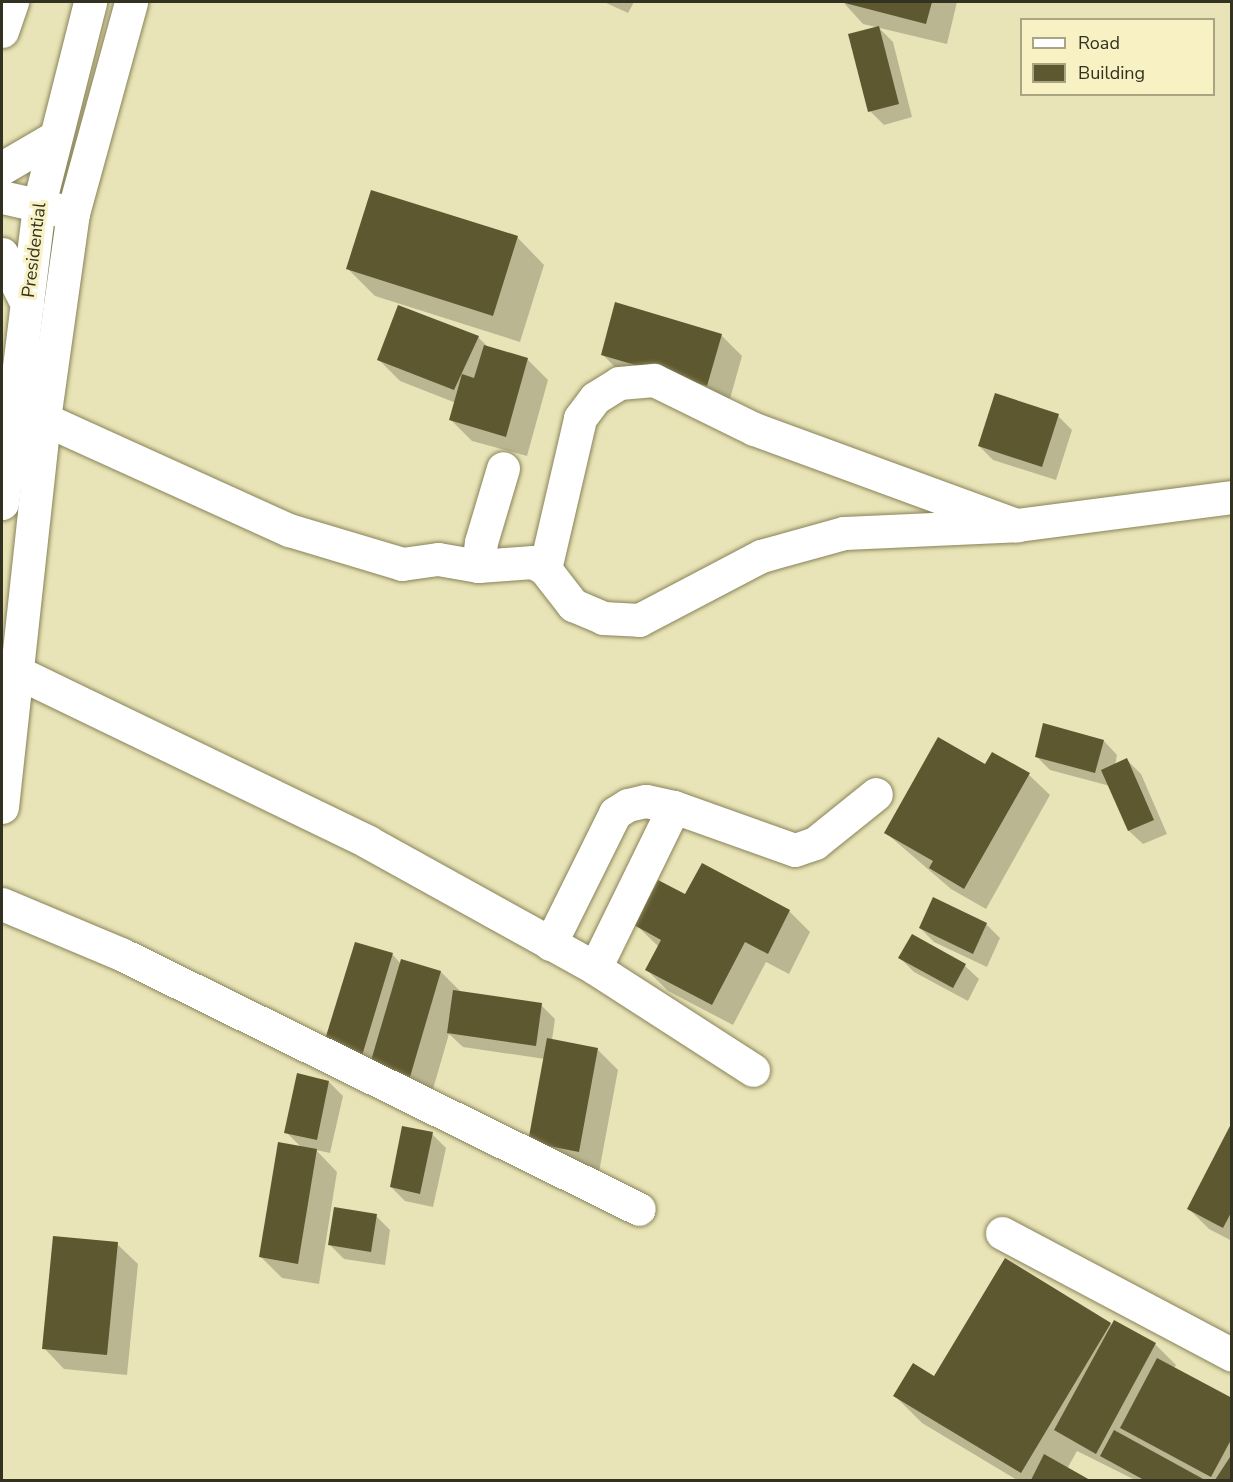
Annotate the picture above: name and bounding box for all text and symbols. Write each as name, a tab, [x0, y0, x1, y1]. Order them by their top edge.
legend	[1020, 18, 1215, 96]
text: Road	[1078, 31, 1120, 55]
text: Building	[1078, 61, 1145, 85]
street label: Presidential	[17, 201, 51, 299]

